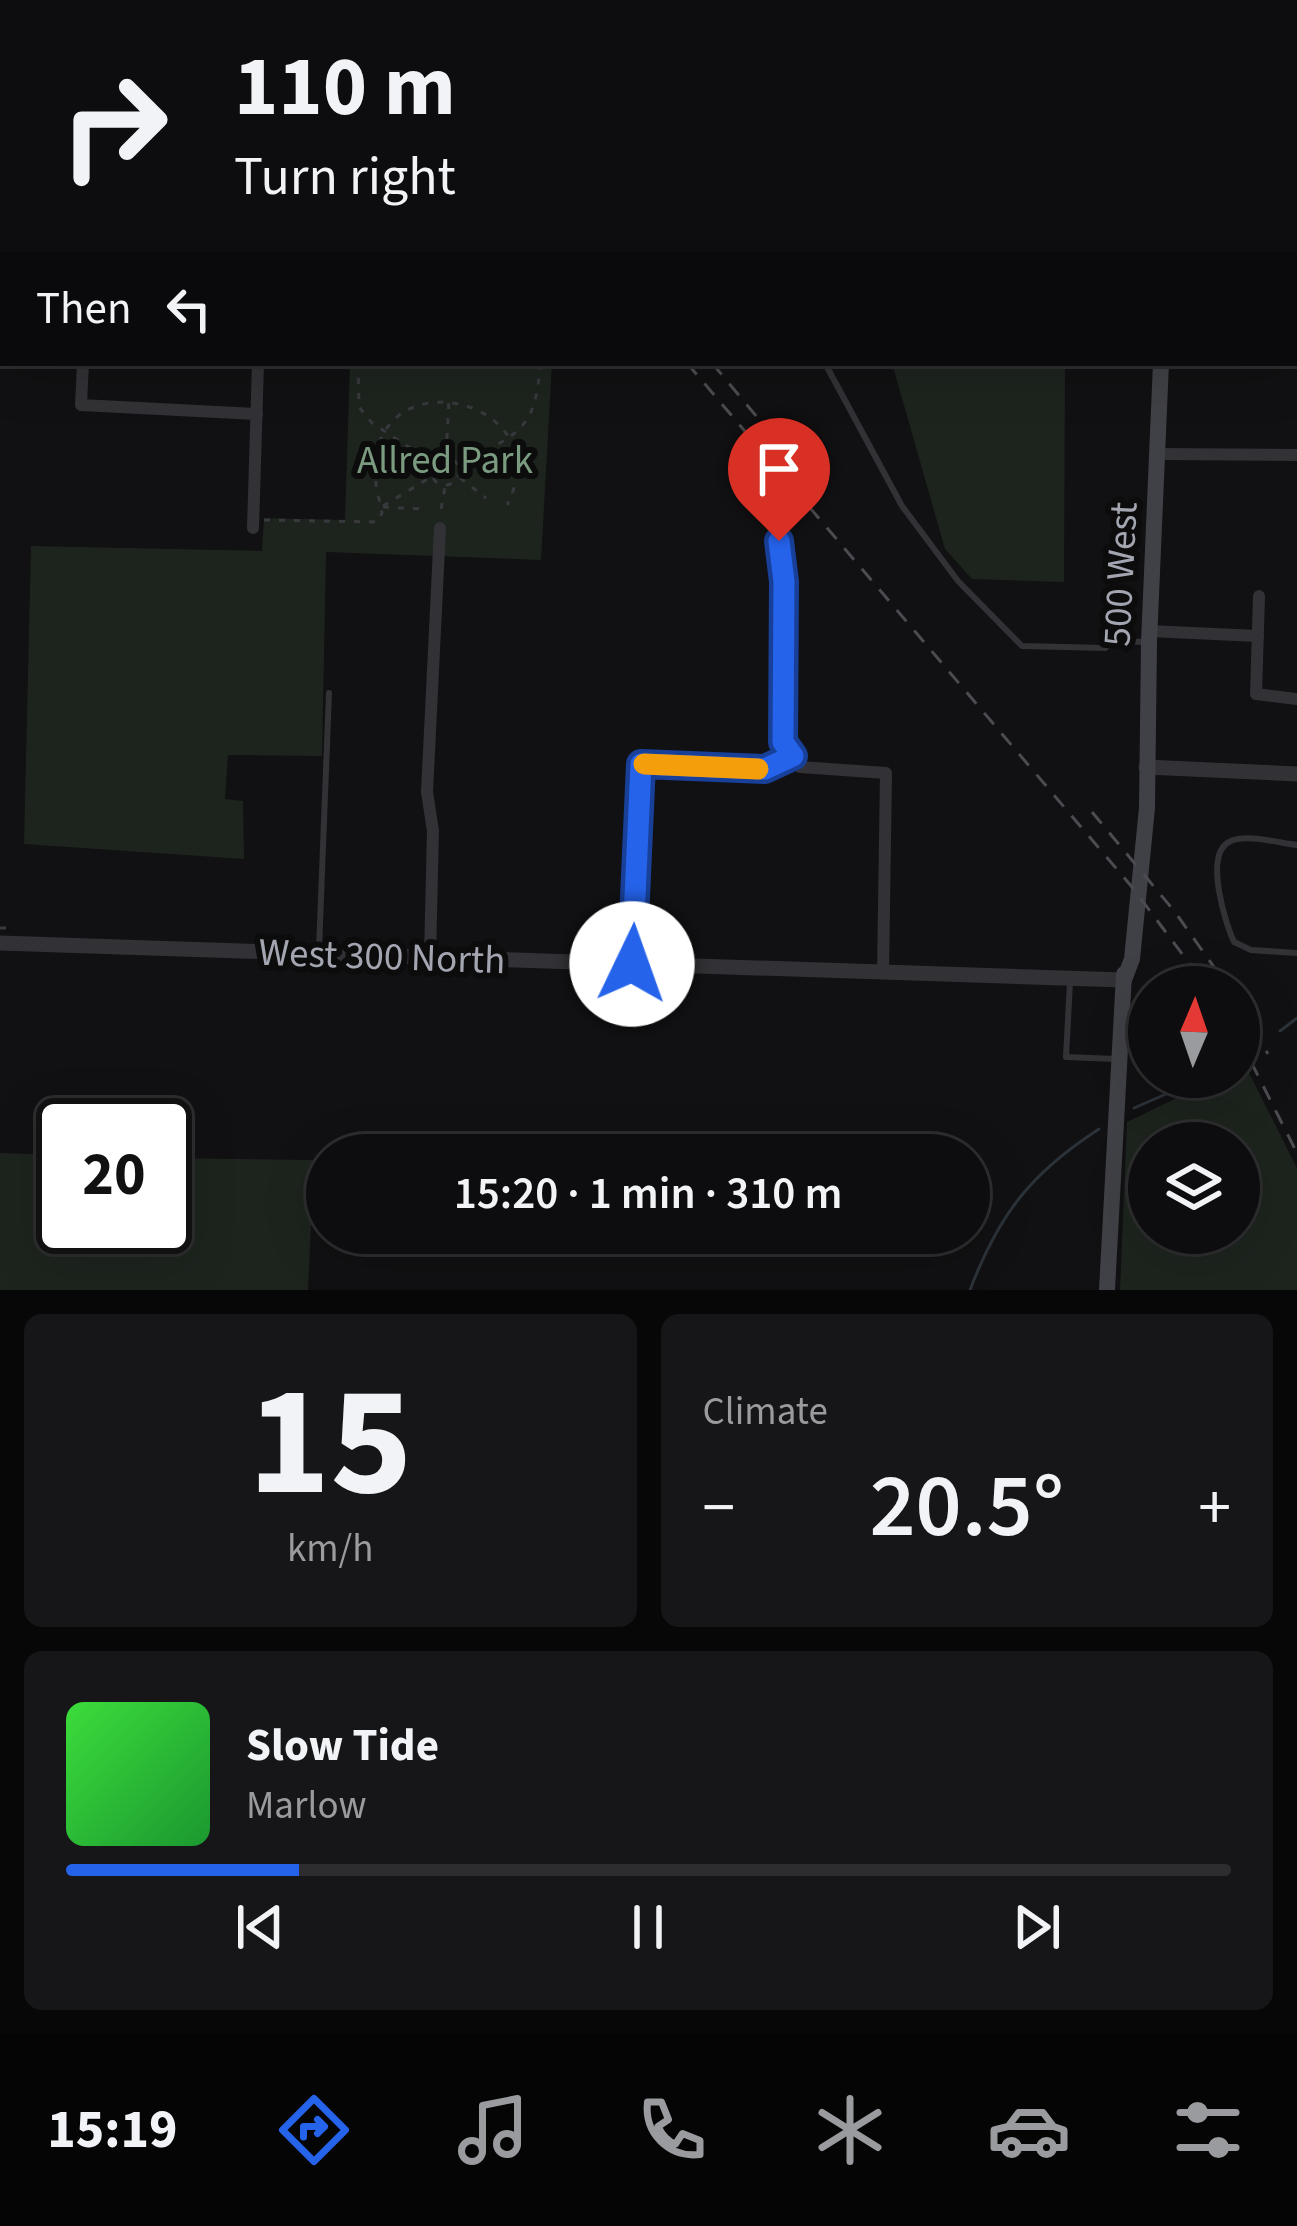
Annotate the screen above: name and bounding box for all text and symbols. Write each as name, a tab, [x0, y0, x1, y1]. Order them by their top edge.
text: 110 m	[234, 28, 456, 148]
icon: right	[36, 48, 192, 204]
text: Turn right	[234, 139, 456, 216]
icon: left	[156, 276, 222, 342]
text: Then	[36, 277, 132, 341]
pin	[728, 418, 830, 541]
park label: Allred Park	[357, 433, 533, 489]
icon: arrive	[746, 436, 812, 502]
street label: 500 West	[1089, 500, 1153, 648]
position arrow	[569, 901, 695, 1027]
street label: West 300 North	[258, 925, 506, 989]
north arrow	[1128, 966, 1260, 1098]
map controls	[1128, 966, 1260, 1254]
speed limit sign: 20	[36, 1098, 192, 1254]
button: layers	[1128, 1122, 1260, 1254]
text: 15:20 · 1 min · 310 m	[454, 1162, 842, 1226]
text: 15	[248, 1332, 413, 1554]
text: Climate	[703, 1384, 828, 1440]
text: 20.5°	[869, 1443, 1064, 1571]
text: −	[703, 1461, 735, 1555]
text: +	[1198, 1461, 1231, 1555]
text: km/h	[287, 1521, 374, 1577]
text: Slow Tide	[246, 1714, 439, 1778]
text: Marlow	[246, 1778, 367, 1834]
icon: previous	[227, 1894, 293, 1960]
icon: pause	[615, 1894, 681, 1960]
icon: next	[1004, 1894, 1070, 1960]
icon: directions	[272, 2088, 356, 2172]
icon: music	[451, 2088, 535, 2172]
icon: phone	[630, 2088, 714, 2172]
icon: climate	[808, 2088, 892, 2172]
icon: car	[987, 2088, 1071, 2172]
icon: filters	[1166, 2088, 1250, 2172]
text: 15:19	[47, 2092, 178, 2169]

